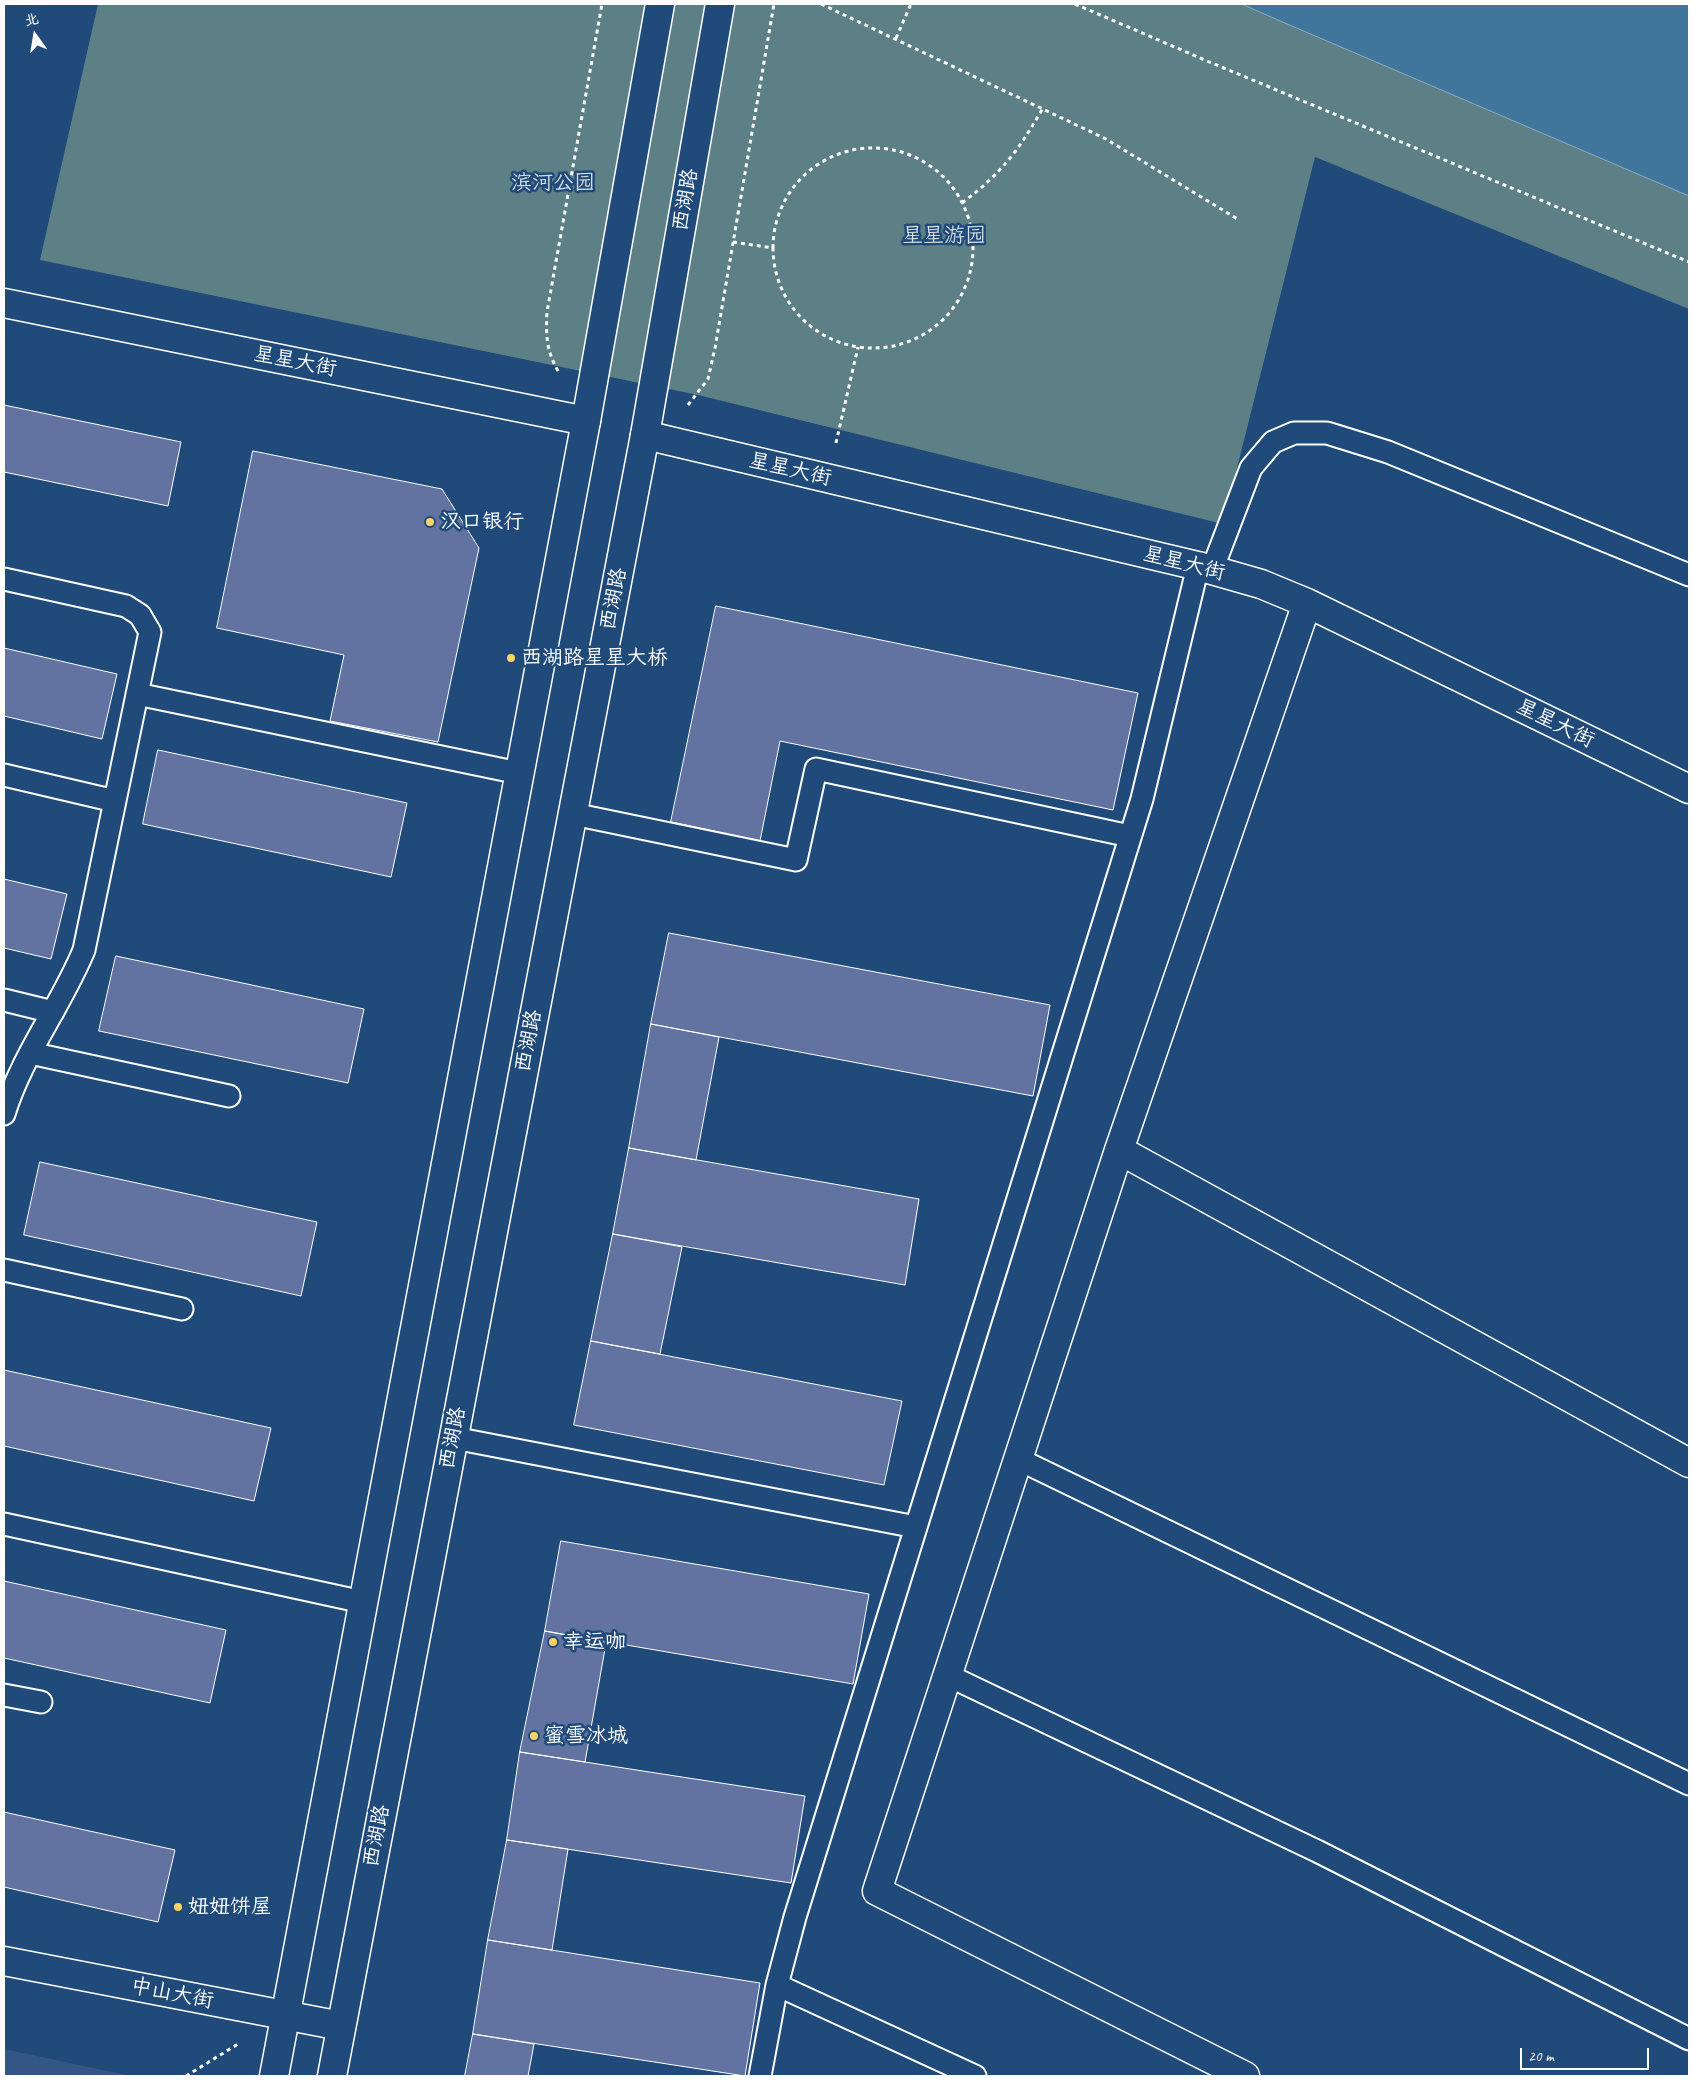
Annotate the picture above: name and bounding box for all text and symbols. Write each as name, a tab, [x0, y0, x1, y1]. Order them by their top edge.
north arrow	[10, 10, 60, 60]
text: 北	[23, 10, 40, 30]
street label: 西湖路	[668, 167, 704, 233]
park label: 滨河公园	[511, 170, 595, 196]
park label: 星星游园	[902, 223, 986, 249]
street label: 星星大街	[251, 342, 339, 382]
street label: 星星大街	[746, 448, 834, 492]
place label: 汉口银行	[440, 509, 524, 535]
marker: 汉口银行	[424, 516, 436, 528]
street label: 星星大街	[1140, 542, 1228, 586]
street label: 西湖路	[596, 566, 632, 632]
place label: 西湖路星星大桥	[521, 645, 668, 671]
marker: 西湖路星星大桥	[505, 652, 517, 664]
street label: 星星大街	[1512, 694, 1598, 754]
street label: 西湖路	[511, 1008, 547, 1074]
street label: 西湖路	[435, 1405, 471, 1471]
place label: 幸运咖	[563, 1629, 626, 1655]
marker: 幸运咖	[547, 1636, 559, 1648]
place label: 蜜雪冰城	[544, 1723, 628, 1749]
marker: 蜜雪冰城	[528, 1730, 540, 1742]
street label: 西湖路	[359, 1803, 395, 1869]
place label: 妞妞饼屋	[188, 1894, 272, 1920]
marker: 妞妞饼屋	[172, 1901, 184, 1913]
street label: 中山大街	[128, 1974, 216, 2014]
scale bar	[1523, 2038, 1652, 2070]
text: 20 m	[1528, 2047, 1554, 2066]

